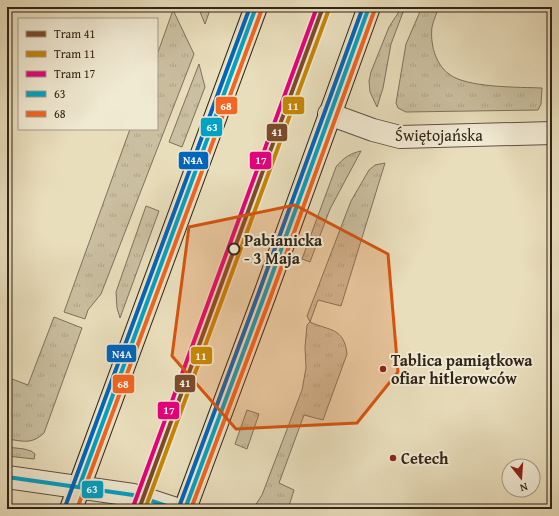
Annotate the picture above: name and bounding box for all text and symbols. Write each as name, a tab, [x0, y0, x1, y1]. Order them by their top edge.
legend	[18, 18, 158, 130]
text: Tram 41	[54, 25, 95, 42]
text: Tram 11	[54, 45, 95, 62]
text: Tram 17	[54, 65, 95, 82]
text: 63	[54, 85, 66, 102]
line badge: 68	[215, 96, 238, 115]
line badge: 11	[282, 96, 305, 115]
text: 68	[220, 98, 232, 114]
text: 11	[287, 98, 299, 114]
text: 68	[54, 105, 66, 122]
line badge: 63	[200, 117, 223, 137]
text: 63	[206, 119, 218, 135]
line badge: 41	[266, 123, 288, 142]
street label: Świętojańska	[395, 123, 483, 147]
text: 41	[271, 124, 283, 140]
line badge: N4A	[178, 151, 209, 170]
line badge: 17	[249, 151, 272, 170]
text: N4A	[183, 152, 203, 168]
text: 17	[255, 152, 267, 168]
place label: Pabianicka - 3 Maja	[244, 228, 323, 270]
marker: Pabianicka - 3 Maja	[227, 242, 241, 256]
line badge: N4A	[106, 344, 137, 363]
text: N4A	[112, 346, 132, 362]
line badge: 11	[190, 346, 213, 365]
text: 11	[195, 348, 207, 364]
place label: Tablica pamiątkowa ofiar hitlerowców	[391, 348, 533, 390]
marker: Tablica pamiątkowa ofiar hitlerowców	[378, 364, 388, 374]
line badge: 68	[112, 374, 135, 394]
line badge: 41	[174, 374, 196, 393]
text: 41	[179, 375, 191, 391]
text: 68	[117, 376, 129, 392]
line badge: 17	[157, 401, 180, 420]
text: 17	[163, 402, 175, 418]
place label: Cetech	[401, 446, 449, 470]
marker: Cetech	[388, 453, 398, 463]
north arrow	[501, 458, 541, 498]
text: N	[517, 479, 530, 496]
line badge: 63	[81, 480, 104, 499]
text: 63	[86, 481, 98, 497]

